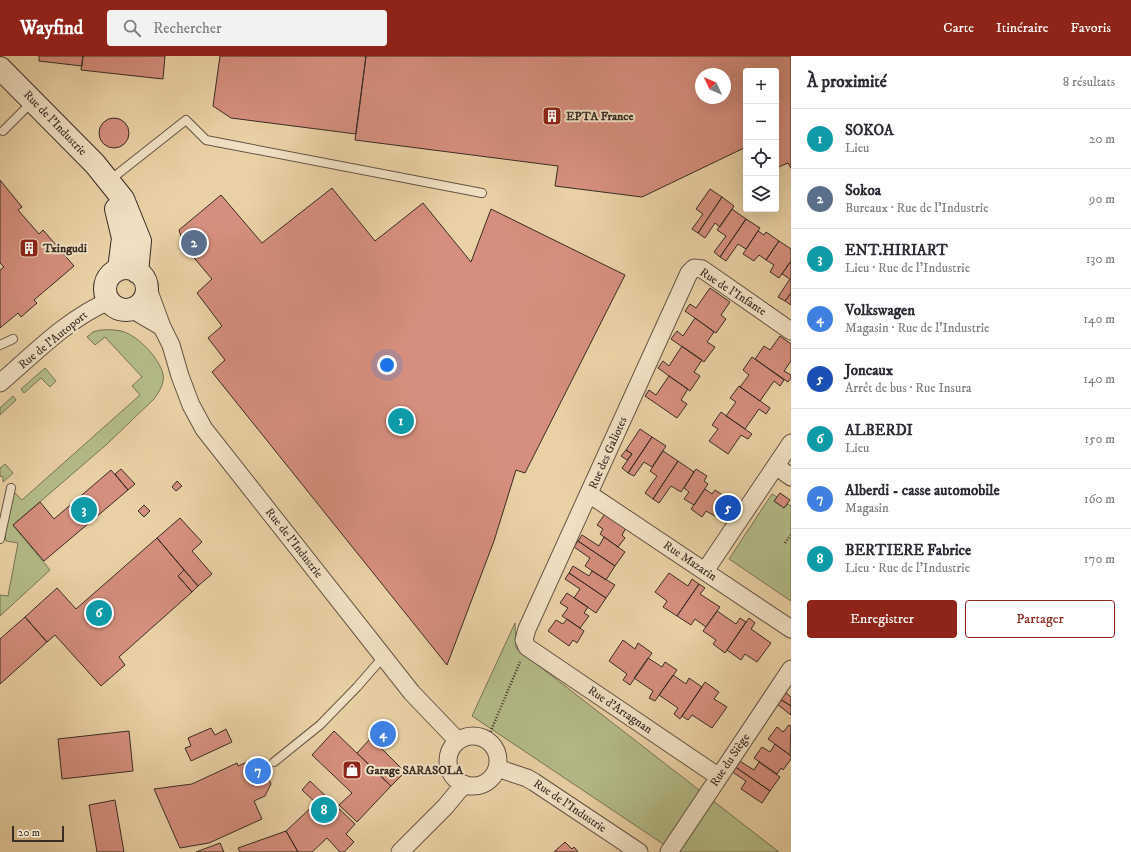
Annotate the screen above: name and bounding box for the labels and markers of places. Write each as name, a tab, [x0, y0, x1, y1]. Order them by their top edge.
building icon: EPTA France	[541, 105, 563, 127]
place label: EPTA France	[566, 109, 633, 124]
pin: 2	[181, 228, 207, 258]
building icon: Txingudi	[18, 237, 40, 259]
place label: Txingudi	[42, 241, 87, 256]
pin: 1	[388, 406, 414, 436]
pin: 5	[715, 493, 741, 523]
pin: 3	[71, 495, 97, 525]
pin: 6	[86, 598, 112, 628]
pin: 4	[370, 719, 396, 749]
pin: 7	[245, 756, 271, 786]
shop icon: Garage SARASOLA	[341, 759, 363, 781]
place label: Garage SARASOLA	[366, 763, 463, 778]
pin: 8	[311, 795, 337, 825]

